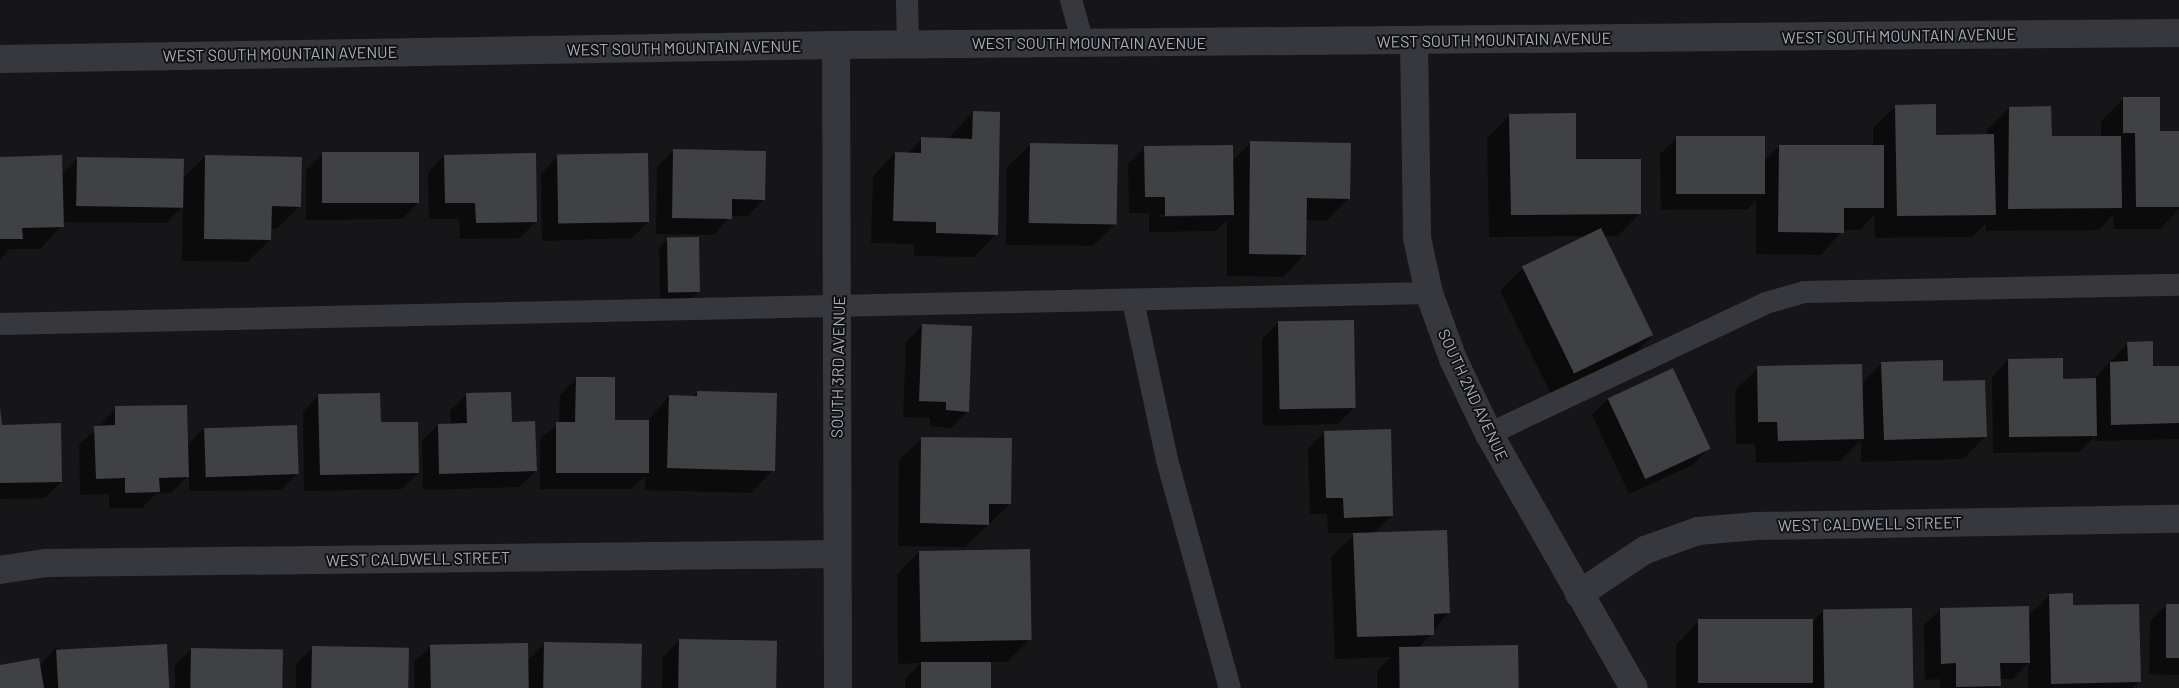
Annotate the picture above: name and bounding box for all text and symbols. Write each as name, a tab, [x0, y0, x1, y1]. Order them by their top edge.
street label: WEST SOUTH MOUNTAIN AVENUE	[1782, 24, 2016, 48]
street label: WEST SOUTH MOUNTAIN AVENUE	[1377, 28, 1611, 52]
street label: WEST SOUTH MOUNTAIN AVENUE	[972, 33, 1206, 53]
street label: WEST SOUTH MOUNTAIN AVENUE	[567, 36, 801, 60]
street label: WEST SOUTH MOUNTAIN AVENUE	[163, 42, 397, 66]
street label: SOUTH 3RD AVENUE	[827, 296, 849, 438]
street label: SOUTH 2ND AVENUE	[1434, 326, 1512, 464]
street label: WEST CALDWELL STREET	[1778, 513, 1962, 535]
street label: WEST CALDWELL STREET	[326, 548, 510, 570]

